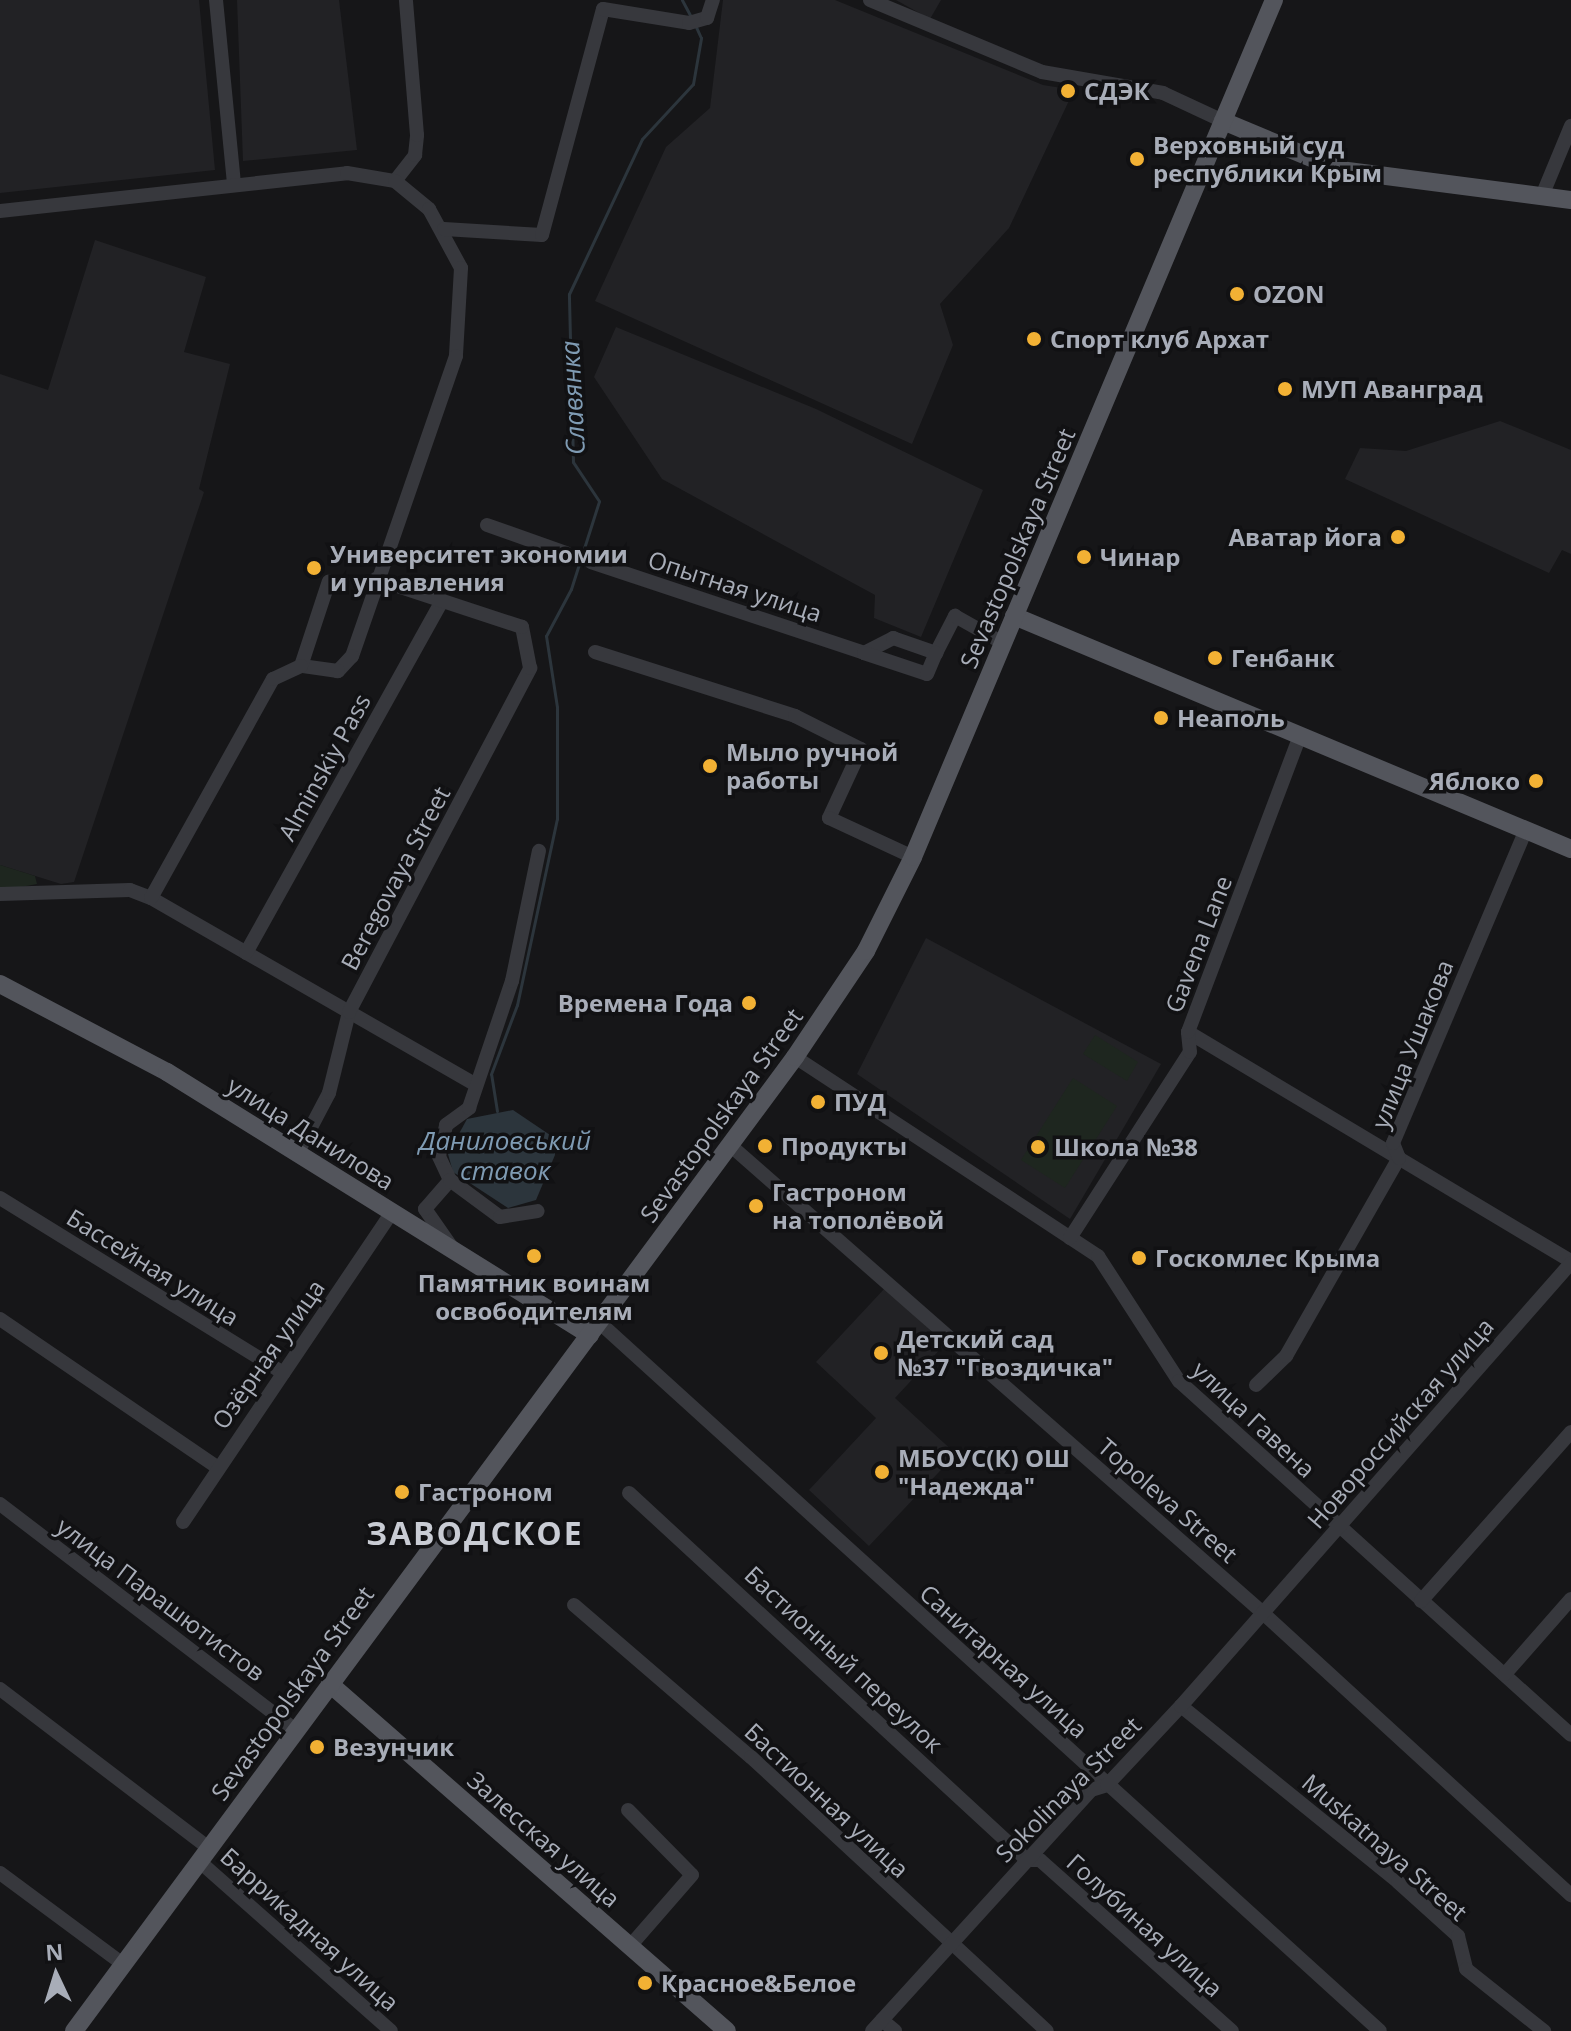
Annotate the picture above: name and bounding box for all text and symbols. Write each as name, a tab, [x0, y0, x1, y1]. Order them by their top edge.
place label: СДЭК	[1084, 77, 1150, 105]
marker: СДЭК	[1059, 82, 1077, 100]
place label: Верховный суд республики Крым	[1153, 131, 1382, 187]
marker: Верховный суд республики Крым	[1128, 150, 1146, 168]
place label: OZON	[1253, 280, 1325, 308]
marker: OZON	[1228, 285, 1246, 303]
place label: Спорт клуб Архат	[1050, 325, 1269, 353]
marker: Спорт клуб Архат	[1025, 330, 1043, 348]
water label: Славянка	[554, 340, 592, 456]
place label: МУП Аванград	[1301, 375, 1483, 403]
marker: МУП Аванград	[1276, 380, 1294, 398]
street label: Sevastopolskaya Street	[953, 424, 1081, 672]
place label: Аватар йога	[1229, 523, 1382, 551]
marker: Аватар йога	[1389, 528, 1407, 546]
place label: Университет экономии и управления	[330, 540, 628, 596]
place label: Чинар	[1100, 543, 1180, 571]
street label: Опытная улица	[645, 544, 825, 628]
marker: Чинар	[1075, 548, 1093, 566]
marker: Университет экономии и управления	[305, 559, 323, 577]
place label: Генбанк	[1231, 644, 1335, 672]
marker: Генбанк	[1206, 649, 1224, 667]
street label: Alminskiy Pass	[272, 689, 376, 845]
place label: Неаполь	[1177, 704, 1285, 732]
marker: Неаполь	[1152, 709, 1170, 727]
place label: Мыло ручной работы	[726, 738, 898, 794]
marker: Мыло ручной работы	[701, 757, 719, 775]
place label: Яблоко	[1429, 767, 1520, 795]
marker: Яблоко	[1527, 772, 1545, 790]
street label: Beregovaya Street	[334, 781, 456, 975]
street label: Gavena Lane	[1159, 871, 1237, 1017]
street label: улица Ушакова	[1365, 956, 1459, 1132]
place label: Времена Года	[558, 989, 733, 1017]
marker: Времена Года	[740, 994, 758, 1012]
street label: Sevastopolskaya Street	[634, 1002, 808, 1228]
street label: улица Данилова	[222, 1070, 400, 1196]
place label: ПУД	[834, 1088, 886, 1116]
marker: ПУД	[809, 1093, 827, 1111]
water label: Даниловський ставок	[419, 1125, 591, 1186]
place label: Продукты	[781, 1132, 907, 1160]
place label: Школа №38	[1054, 1133, 1198, 1161]
marker: Продукты	[756, 1137, 774, 1155]
marker: Школа №38	[1029, 1138, 1047, 1156]
place label: Гастроном на тополёвой	[772, 1178, 944, 1234]
marker: Гастроном на тополёвой	[747, 1197, 765, 1215]
street label: Бассейная улица	[62, 1203, 244, 1331]
place label: Госкомлес Крыма	[1155, 1244, 1380, 1272]
marker: Памятник воинам освободителям	[525, 1247, 543, 1265]
marker: Госкомлес Крыма	[1130, 1249, 1148, 1267]
place label: Памятник воинам освободителям	[418, 1269, 650, 1325]
street label: Озёрная улица	[206, 1274, 330, 1434]
street label: Новороссийская улица	[1301, 1312, 1499, 1534]
place label: Детский сад №37 "Гвоздичка"	[897, 1325, 1113, 1381]
marker: Детский сад №37 "Гвоздичка"	[872, 1344, 890, 1362]
street label: улица Гавена	[1187, 1355, 1321, 1483]
street label: Topoleva Street	[1093, 1432, 1243, 1568]
place label: МБОУС(К) ОШ "Надежда"	[898, 1444, 1070, 1500]
marker: МБОУС(К) ОШ "Надежда"	[873, 1463, 891, 1481]
place label: Гастроном	[418, 1478, 553, 1506]
marker: Гастроном	[393, 1483, 411, 1501]
street label: улица Парашютистов	[51, 1511, 271, 1687]
district label: ЗАВОДСКОЕ	[366, 1514, 584, 1552]
street label: Бастионный переулок	[739, 1560, 949, 1758]
street label: Санитарная улица	[914, 1578, 1094, 1744]
street label: Sevastopolskaya Street	[205, 1580, 379, 1806]
street label: Sokolinaya Street	[989, 1710, 1147, 1868]
street label: Бастионная улица	[739, 1717, 915, 1883]
place label: Везунчик	[333, 1733, 454, 1761]
marker: Везунчик	[308, 1738, 326, 1756]
street label: Залесская улица	[462, 1765, 626, 1913]
street label: Muskatnaya Street	[1297, 1768, 1473, 1926]
street label: Баррикадная улица	[215, 1841, 405, 2017]
street label: Голубиная улица	[1061, 1848, 1229, 2002]
north arrow	[16, 1935, 96, 2015]
text: N	[44, 1935, 64, 1967]
place label: Красное&Белое	[661, 1969, 856, 1997]
marker: Красное&Белое	[636, 1974, 654, 1992]

